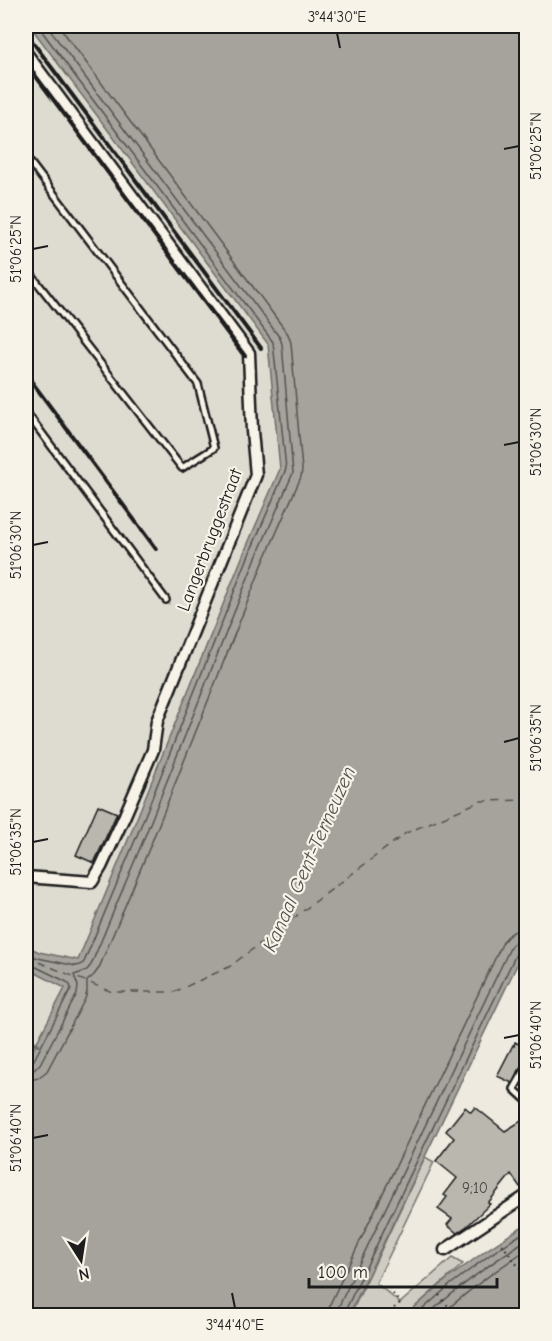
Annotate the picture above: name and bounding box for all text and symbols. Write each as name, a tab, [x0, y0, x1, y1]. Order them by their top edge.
text: 3°44'30"E	[308, 8, 366, 26]
text: 51°06'25"N	[527, 112, 545, 180]
text: 51°06'25"N	[7, 215, 25, 283]
text: 51°06'30"N	[527, 408, 545, 476]
street label: Langerbruggestraat	[173, 465, 247, 614]
text: 51°06'30"N	[7, 511, 25, 579]
text: 51°06'35"N	[527, 704, 545, 772]
water label: Kanaal Gent-Terneuzen	[258, 763, 360, 955]
text: 51°06'35"N	[7, 808, 25, 876]
text: 51°06'40"N	[527, 1001, 545, 1069]
text: 51°06'40"N	[7, 1104, 25, 1172]
house number: 9;10	[462, 1179, 488, 1197]
north arrow	[51, 1230, 111, 1290]
scale bar	[309, 1251, 496, 1289]
text: 100 m	[318, 1262, 368, 1283]
text: N	[77, 1264, 91, 1284]
text: 3°44'40"E	[206, 1316, 264, 1334]

